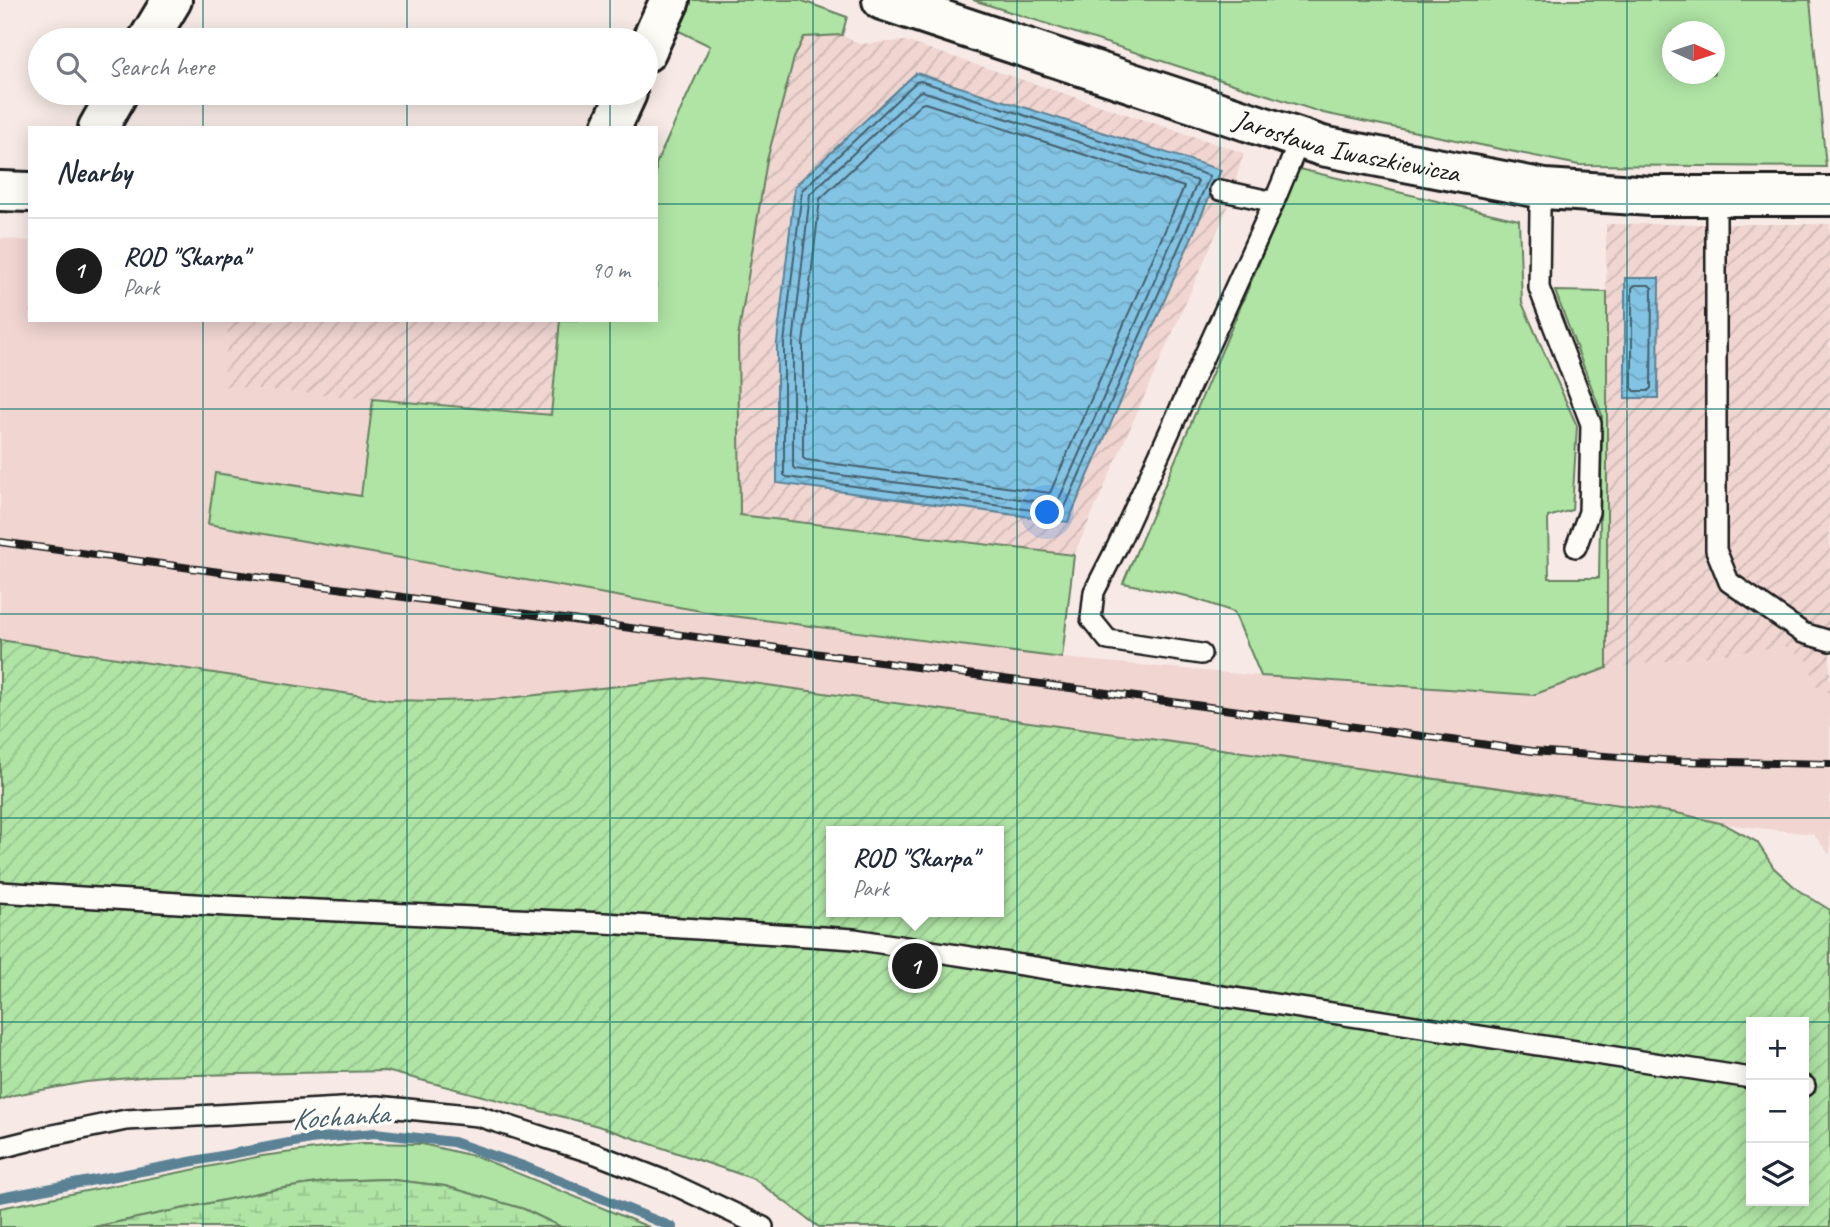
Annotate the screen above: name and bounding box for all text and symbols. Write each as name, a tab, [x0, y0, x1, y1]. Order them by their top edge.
north arrow	[1662, 21, 1725, 84]
search box	[28, 28, 658, 105]
icon: search	[52, 48, 90, 86]
text: Search here	[108, 50, 214, 83]
street label: Jarosława Iwaszkiewicza	[1228, 100, 1465, 190]
text: Nearby	[56, 153, 132, 191]
text: ROD "Skarpa"	[123, 240, 248, 273]
text: 1	[74, 256, 84, 285]
text: 90 m	[591, 256, 630, 285]
text: Park	[123, 273, 159, 302]
your location	[1030, 495, 1064, 529]
popup	[826, 826, 1004, 917]
text: ROD "Skarpa"	[852, 841, 978, 874]
text: Park	[852, 874, 889, 903]
pin: 1	[892, 940, 938, 992]
map controls	[1746, 1017, 1809, 1206]
button: +	[1746, 1017, 1809, 1080]
button: −	[1746, 1080, 1809, 1143]
water label: Kochanka	[290, 1093, 393, 1138]
button: layers	[1746, 1143, 1809, 1206]

